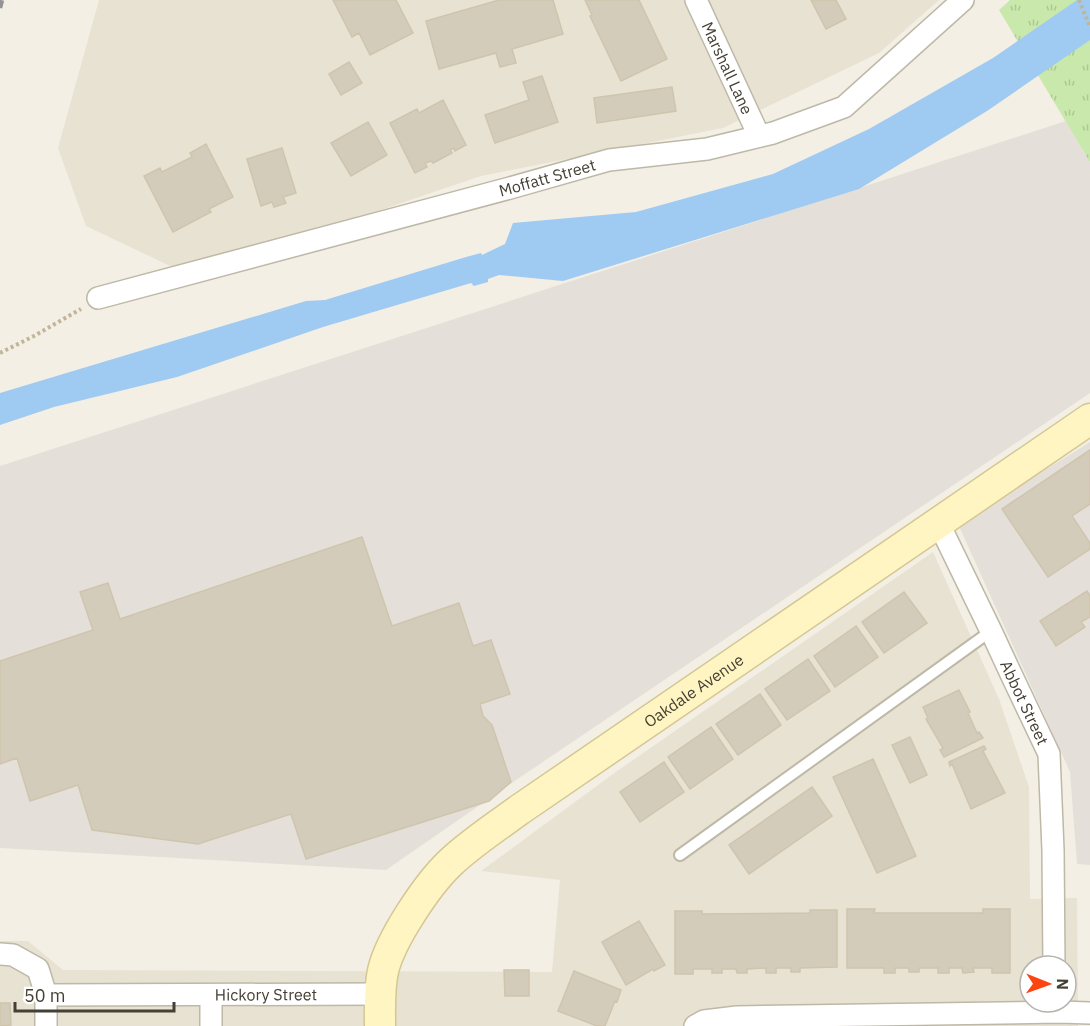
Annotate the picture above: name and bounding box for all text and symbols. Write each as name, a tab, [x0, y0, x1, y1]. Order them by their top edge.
street label: Marshall Lane	[697, 19, 758, 118]
street label: Moffatt Street	[497, 154, 598, 201]
street label: Oakdale Avenue	[640, 649, 747, 732]
street label: Abbot Street	[996, 657, 1053, 748]
north arrow	[1018, 954, 1078, 1014]
scale bar	[15, 975, 174, 1013]
text: N	[1053, 978, 1073, 990]
text: 50 m	[24, 984, 66, 1007]
street label: Hickory Street	[215, 984, 317, 1004]

